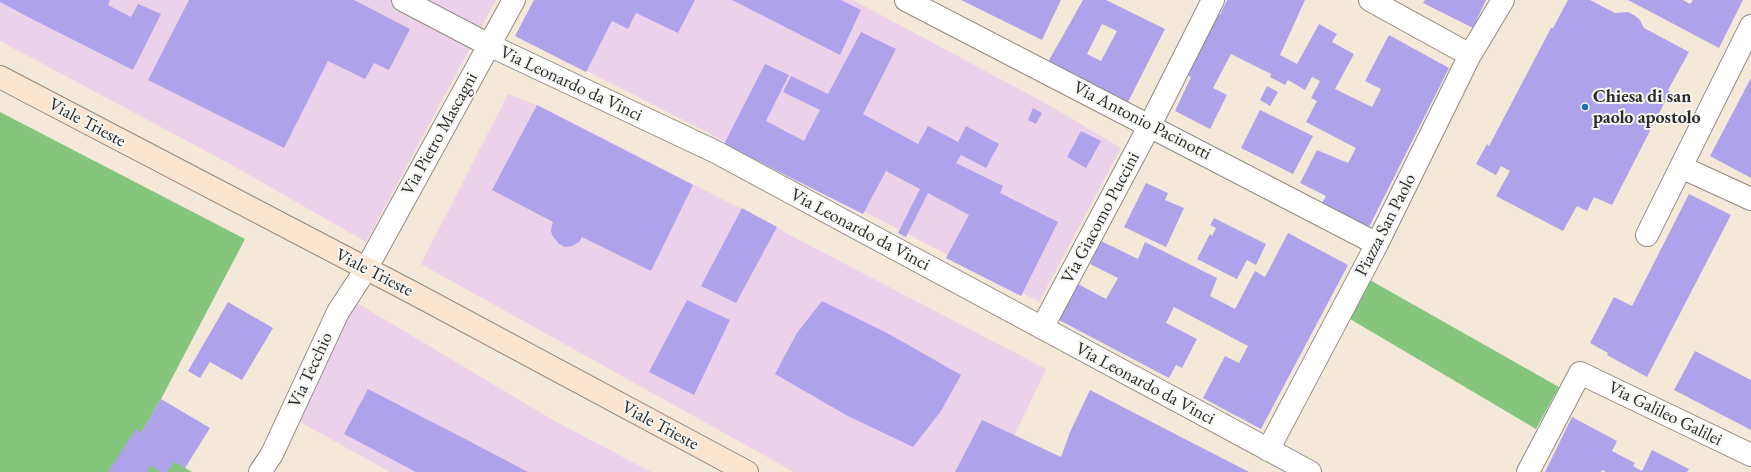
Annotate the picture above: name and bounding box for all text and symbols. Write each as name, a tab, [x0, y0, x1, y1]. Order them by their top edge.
street label: Via Leonardo da Vinci	[496, 42, 646, 126]
street label: Via Pietro Mascagni	[397, 69, 483, 199]
street label: Via Antonio Pacinotti	[1069, 77, 1215, 165]
place label: Chiesa di san paolo apostolo	[1593, 86, 1700, 128]
street label: Viale Trieste	[45, 94, 129, 152]
marker: Chiesa di san paolo apostolo	[1580, 102, 1590, 112]
street label: Via Giacomo Puccini	[1057, 148, 1145, 288]
street label: Piazza San Paolo	[1351, 170, 1421, 280]
street label: Via Leonardo da Vinci	[787, 184, 933, 276]
street label: Viale Trieste	[331, 244, 417, 302]
street label: Via Tecchio	[284, 329, 338, 411]
street label: Via Leonardo da Vinci	[1072, 338, 1218, 430]
street label: Via Galileo Galilei	[1604, 377, 1726, 451]
street label: Viale Trieste	[618, 397, 702, 455]

